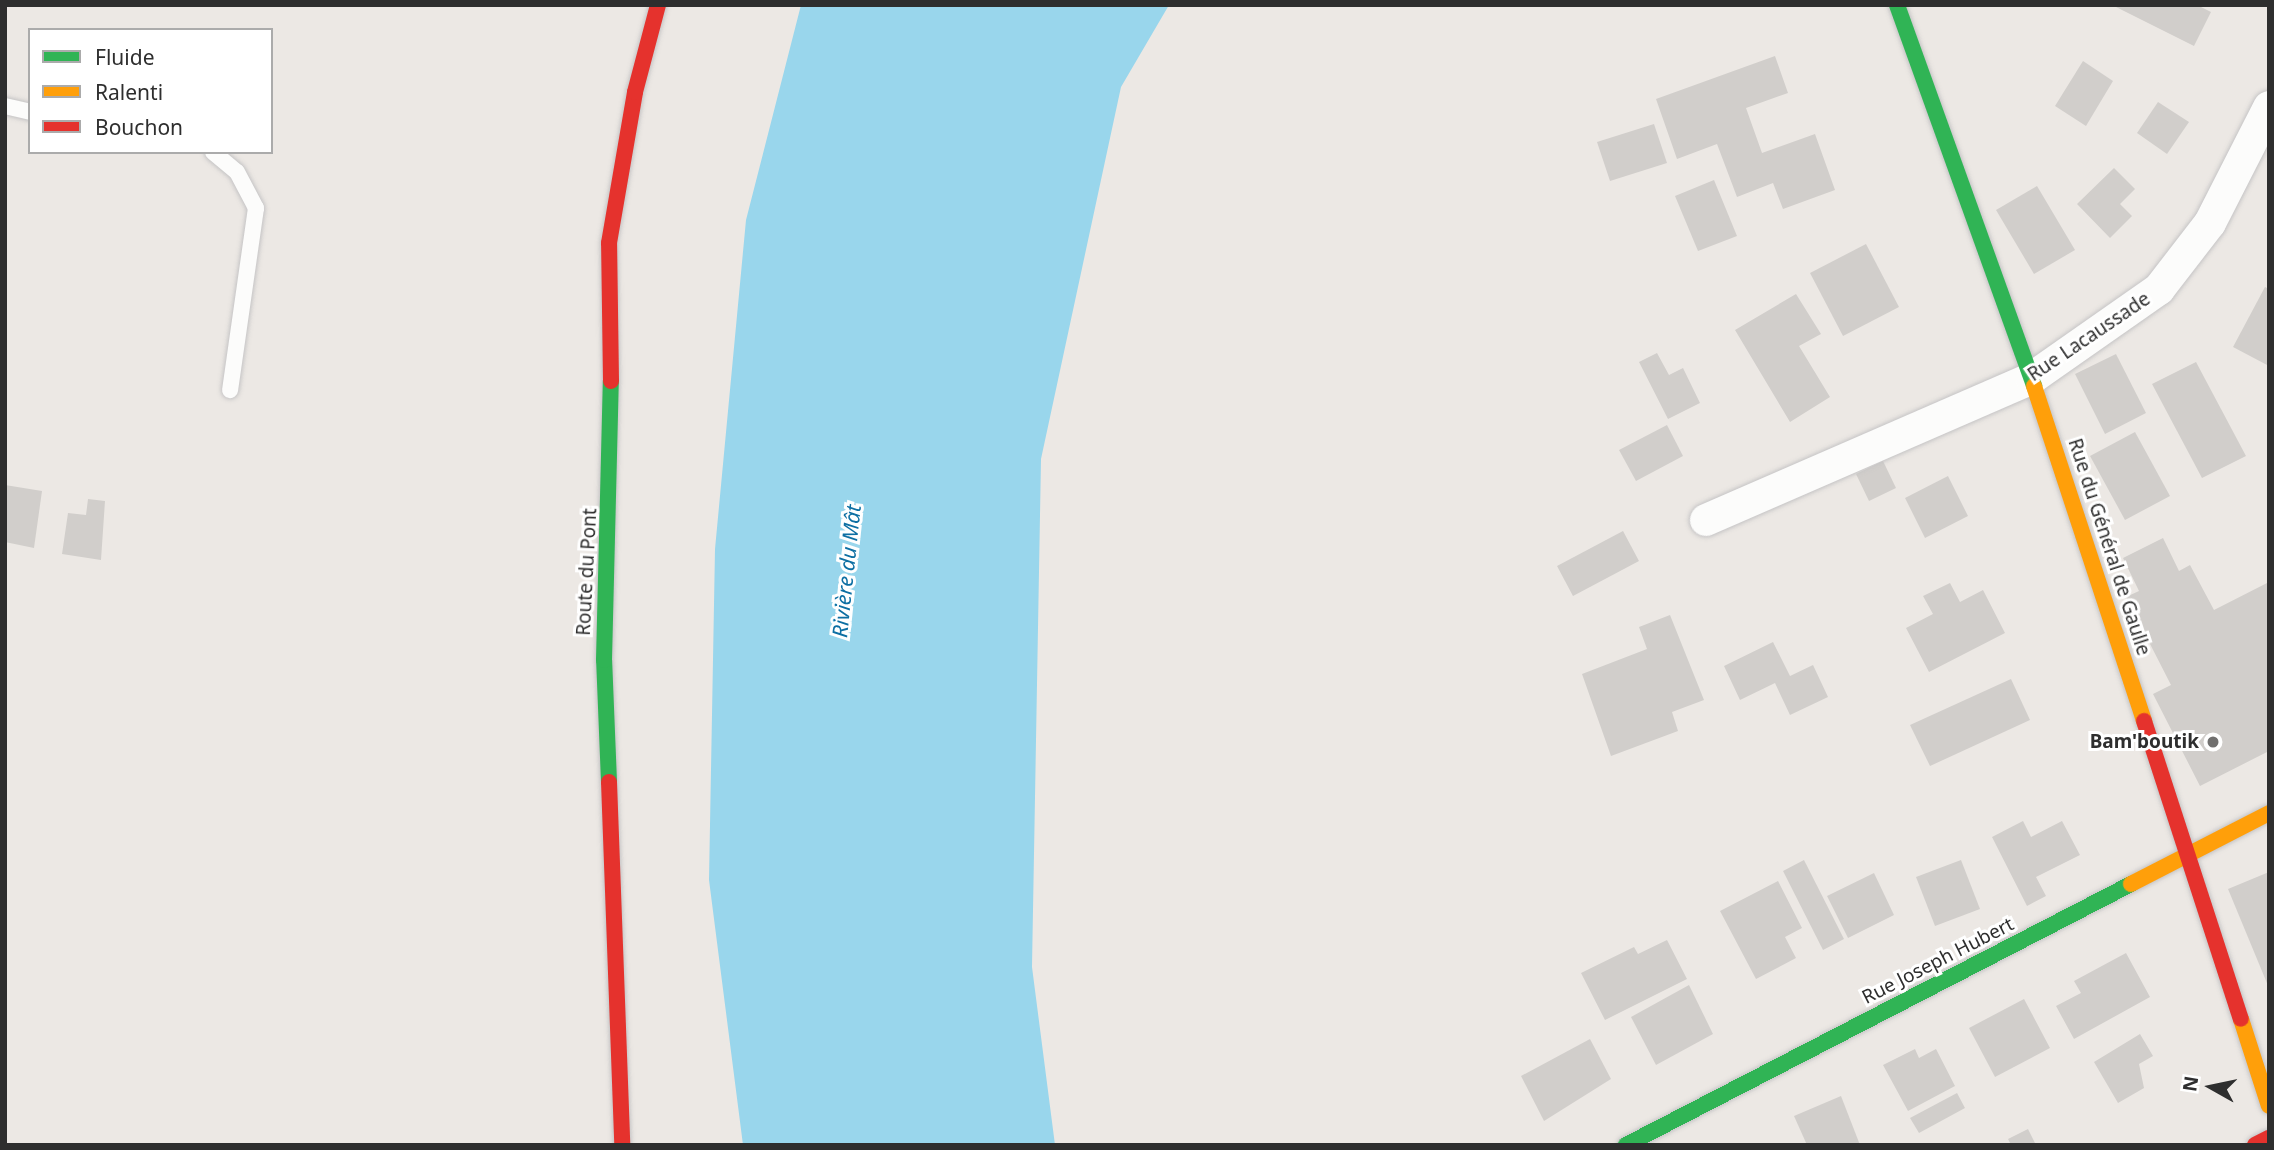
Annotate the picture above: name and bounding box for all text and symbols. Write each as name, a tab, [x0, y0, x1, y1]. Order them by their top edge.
legend	[28, 28, 273, 154]
text: Fluide	[95, 43, 154, 71]
text: Ralenti	[95, 78, 163, 106]
text: Bouchon	[95, 113, 183, 141]
street label: Rue Lacaussade	[2024, 288, 2154, 386]
street label: Rue du Général de Gaulle	[2063, 436, 2155, 658]
water label: Rivière du Mât	[826, 503, 866, 639]
street label: Route du Pont	[572, 508, 602, 636]
place label: Bam'boutik	[2090, 731, 2199, 753]
marker: Bam'boutik	[2205, 734, 2221, 750]
street label: Rue Joseph Hubert	[1858, 913, 2018, 1009]
north arrow	[2176, 1052, 2246, 1122]
text: N	[2176, 1074, 2204, 1093]

